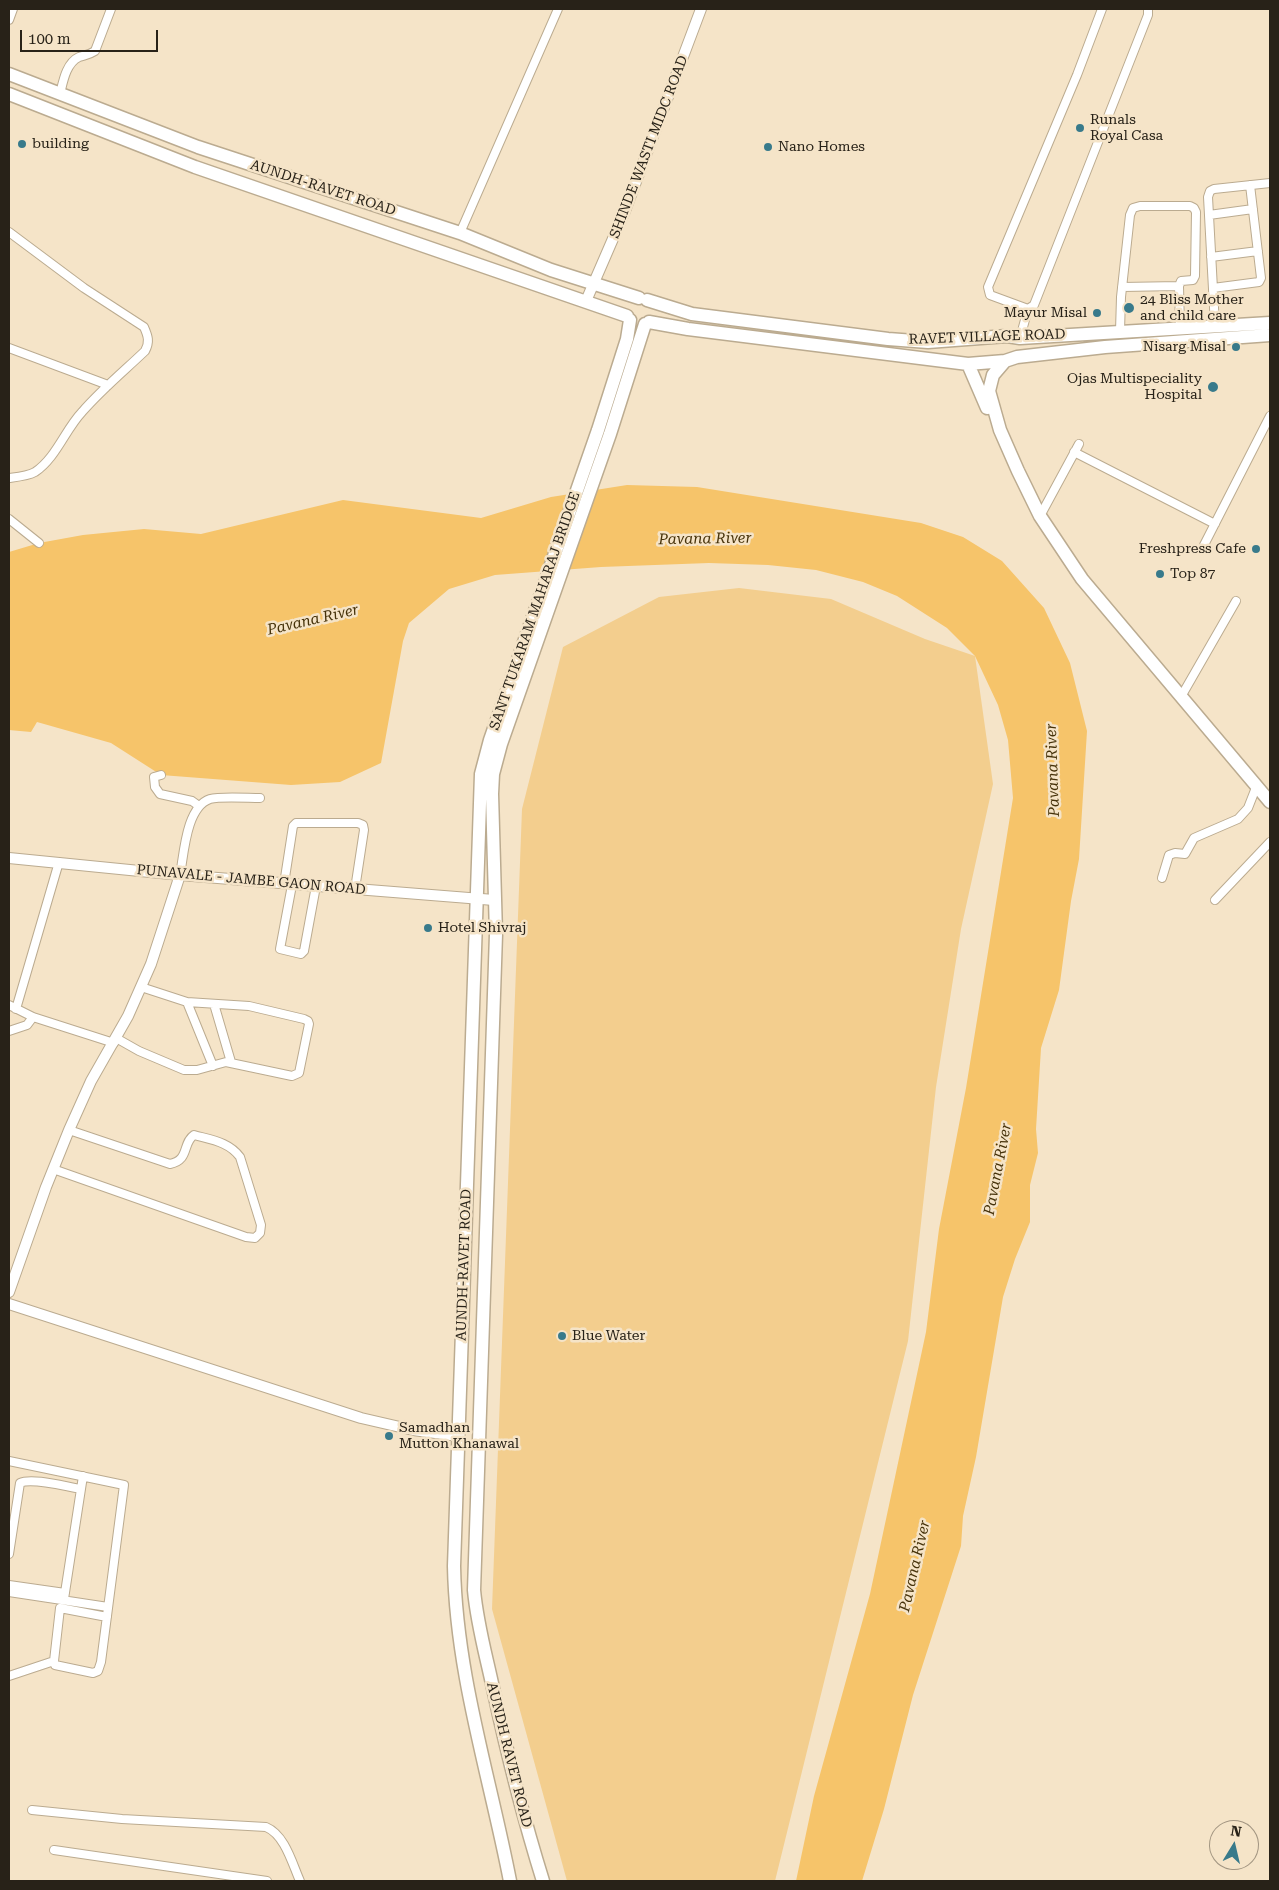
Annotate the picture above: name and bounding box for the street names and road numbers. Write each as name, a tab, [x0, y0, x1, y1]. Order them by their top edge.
street label: SHINDE WASTI MIDC ROAD	[606, 53, 692, 241]
street label: AUNDH-RAVET ROAD	[248, 157, 398, 219]
street label: RAVET VILLAGE ROAD	[908, 326, 1066, 348]
street label: SANT TUKARAM MAHARAJ BRIDGE	[486, 490, 584, 732]
street label: PUNAVALE - JAMBE GAON ROAD	[136, 862, 366, 898]
street label: AUNDH-RAVET ROAD	[453, 1189, 475, 1341]
street label: AUNDH RAVET ROAD	[483, 1681, 535, 1829]

